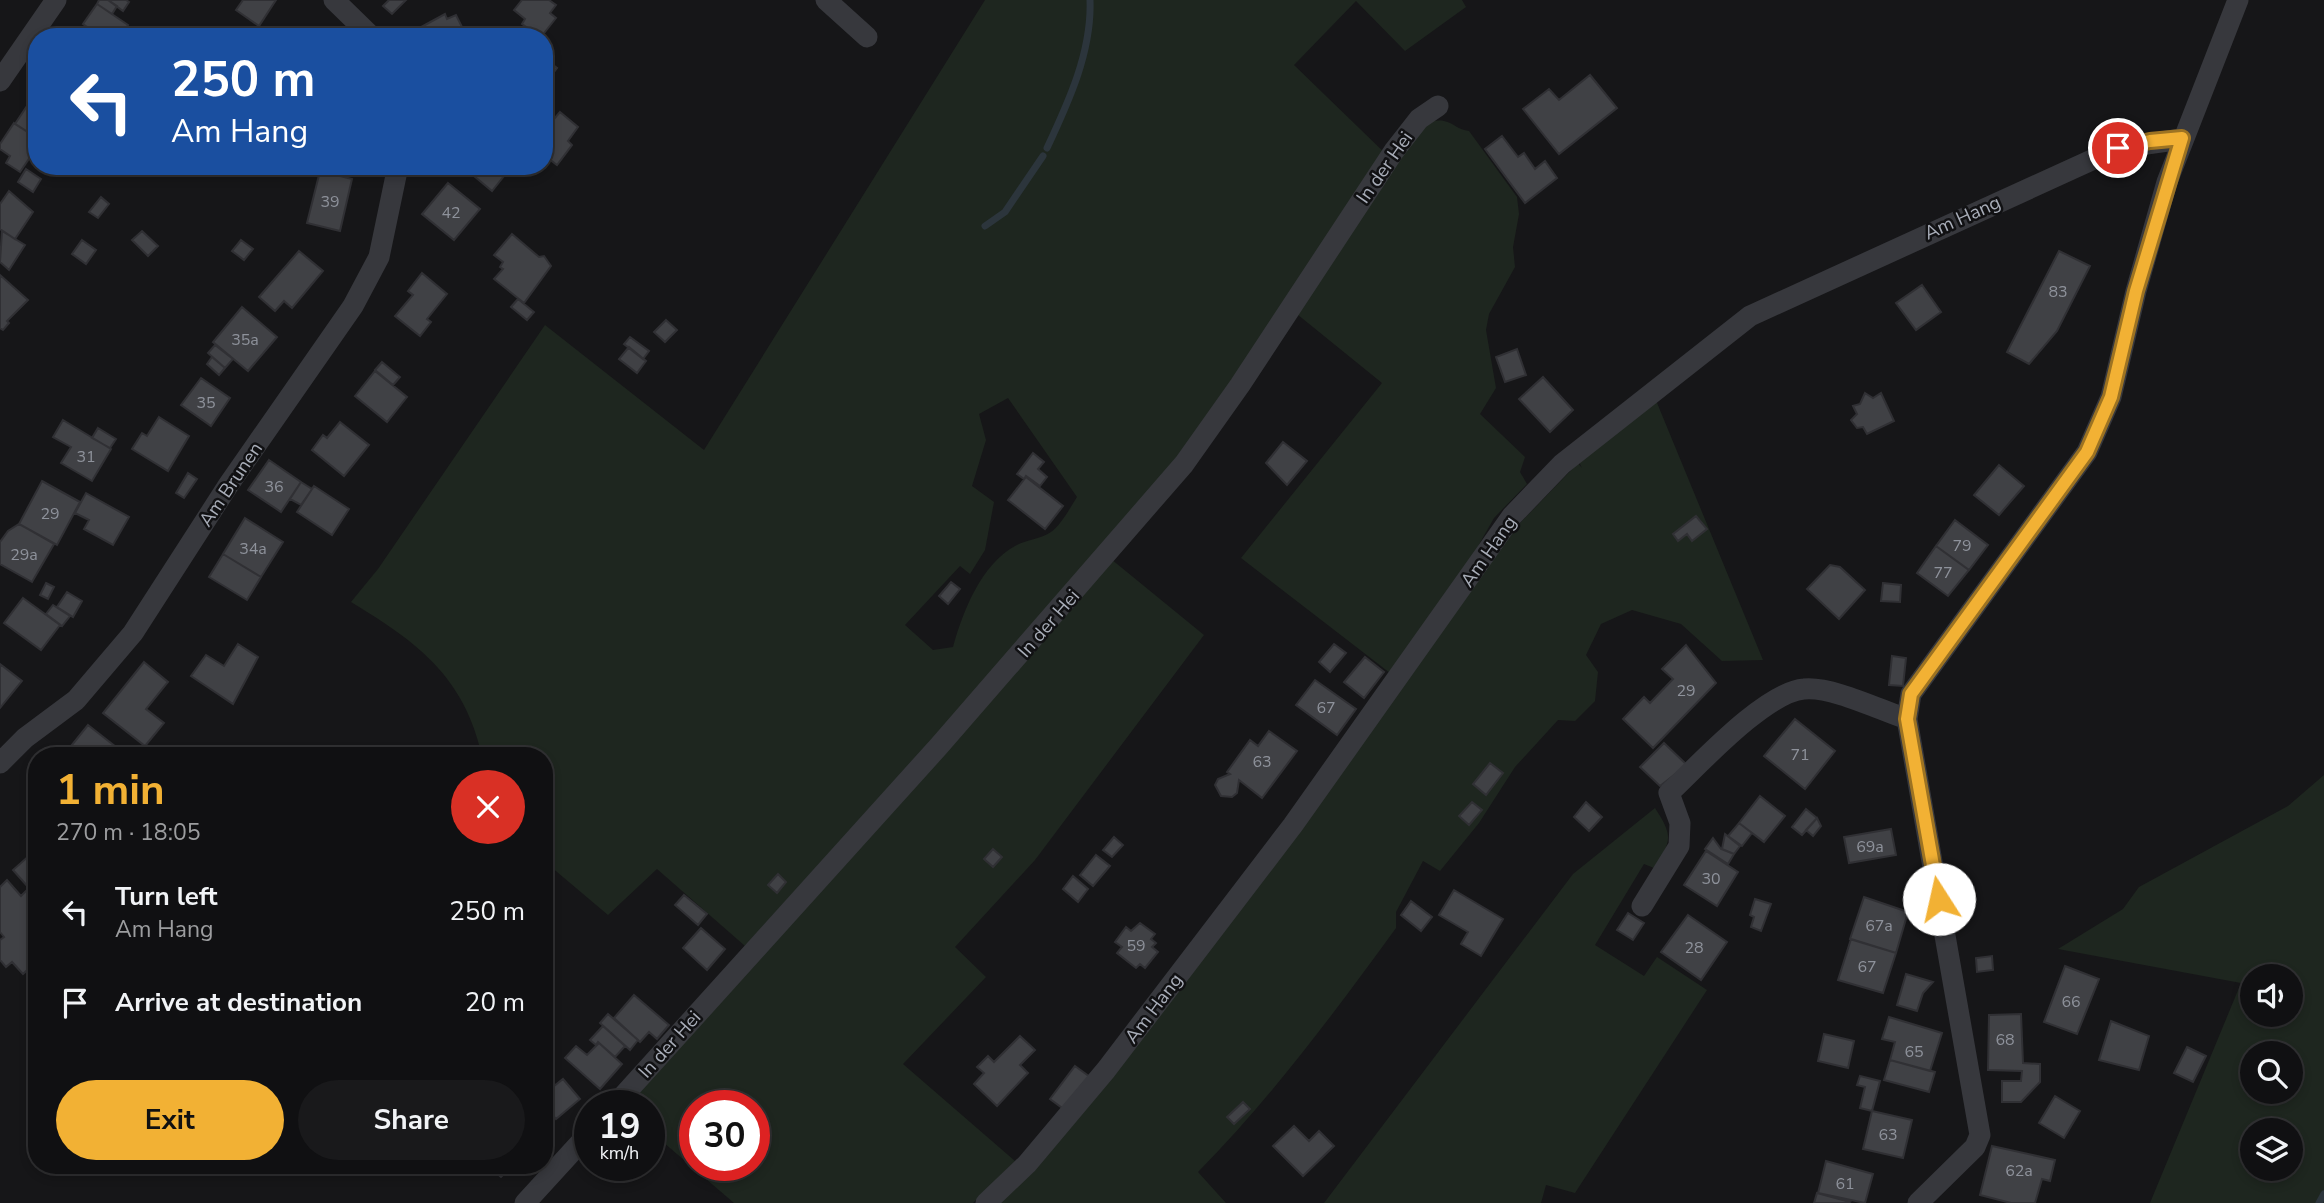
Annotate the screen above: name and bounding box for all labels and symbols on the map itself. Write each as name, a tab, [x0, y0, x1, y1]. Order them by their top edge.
pin	[2088, 118, 2148, 178]
street label: In der Hei	[1351, 126, 1419, 209]
street label: Am Hang	[1920, 189, 2005, 246]
house number: 39	[320, 191, 340, 213]
house number: 42	[441, 202, 461, 224]
house number: 83	[2048, 281, 2068, 303]
house number: 35a	[231, 329, 259, 351]
house number: 35	[196, 392, 216, 414]
street label: Am Brunen	[193, 437, 269, 532]
house number: 31	[76, 446, 96, 468]
house number: 36	[264, 476, 284, 498]
house number: 29	[40, 503, 60, 525]
street label: Am Hang	[1455, 511, 1523, 592]
house number: 79	[1952, 535, 1972, 557]
house number: 34a	[239, 538, 267, 560]
house number: 29a	[10, 544, 38, 566]
house number: 77	[1933, 562, 1953, 584]
street label: In der Hei	[1012, 584, 1086, 663]
house number: 29	[1676, 680, 1696, 702]
house number: 67	[1316, 697, 1336, 719]
house number: 71	[1790, 744, 1810, 766]
house number: 63	[1252, 751, 1272, 773]
house number: 69a	[1856, 836, 1884, 858]
position arrow	[1902, 862, 1976, 936]
house number: 30	[1701, 868, 1721, 890]
house number: 67a	[1865, 915, 1893, 937]
house number: 59	[1126, 935, 1146, 957]
house number: 28	[1684, 937, 1704, 959]
house number: 67	[1857, 956, 1877, 978]
street label: Am Hang	[1119, 968, 1189, 1049]
house number: 66	[2061, 991, 2081, 1013]
street label: In der Hei	[633, 1005, 707, 1084]
house number: 68	[1995, 1029, 2015, 1051]
house number: 65	[1904, 1041, 1924, 1063]
speed limit sign: 30	[679, 1090, 770, 1181]
house number: 63	[1878, 1124, 1898, 1146]
house number: 62a	[2005, 1160, 2033, 1182]
house number: 61	[1835, 1173, 1855, 1195]

